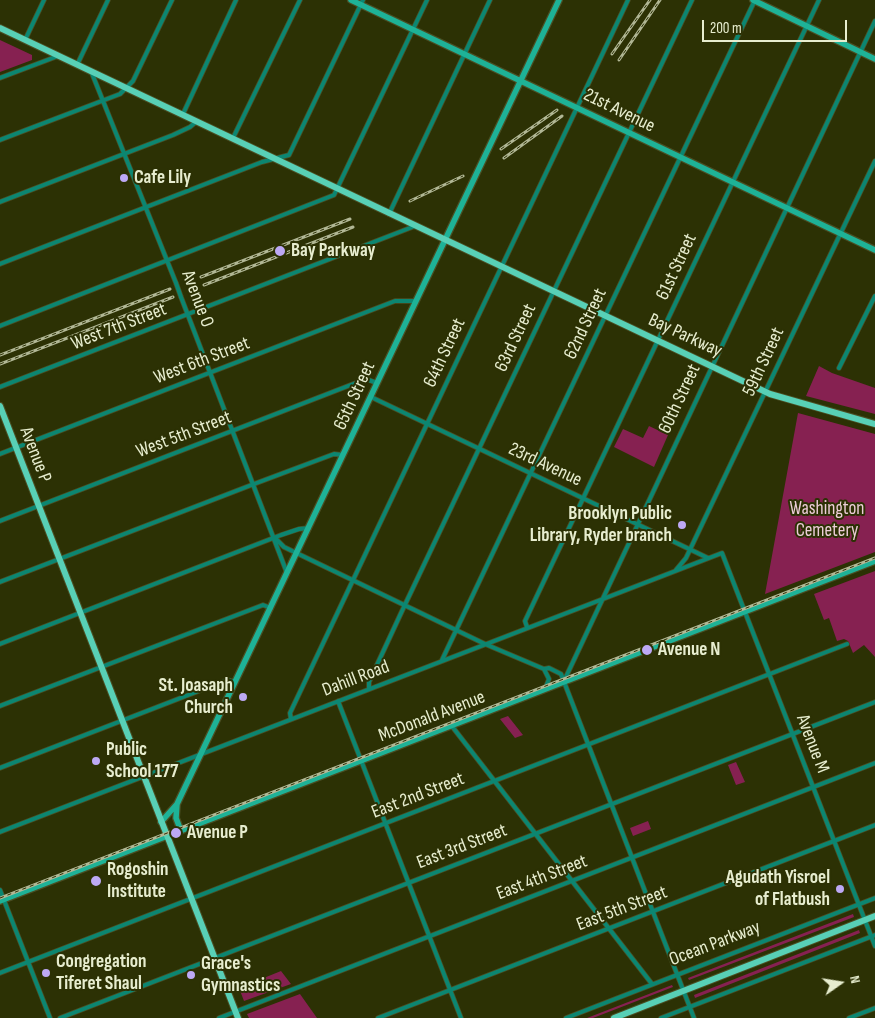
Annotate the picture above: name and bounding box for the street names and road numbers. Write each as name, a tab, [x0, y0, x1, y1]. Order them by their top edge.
street label: 21st Avenue	[580, 84, 658, 138]
street label: 61st Street	[652, 230, 702, 304]
street label: Avenue O	[176, 267, 218, 331]
street label: 62nd Street	[560, 285, 612, 363]
street label: West 7th Street	[68, 298, 170, 356]
street label: 63rd Street	[490, 300, 542, 376]
street label: Bay Parkway	[644, 309, 726, 363]
street label: 64th Street	[419, 315, 471, 391]
street label: 59th Street	[738, 324, 790, 400]
street label: West 6th Street	[151, 332, 253, 390]
street label: 65th Street	[329, 358, 381, 434]
street label: 60th Street	[654, 361, 706, 437]
street label: West 5th Street	[133, 406, 235, 464]
street label: Avenue P	[14, 424, 56, 486]
street label: 23rd Avenue	[505, 438, 585, 492]
street label: Dahill Road	[319, 656, 393, 702]
street label: McDonald Avenue	[375, 686, 489, 748]
street label: Avenue M	[790, 712, 834, 776]
street label: East 2nd Street	[368, 768, 468, 824]
street label: East 3rd Street	[414, 819, 510, 875]
street label: East 4th Street	[493, 850, 591, 906]
street label: East 5th Street	[573, 881, 671, 937]
street label: Ocean Parkway	[666, 916, 764, 972]

